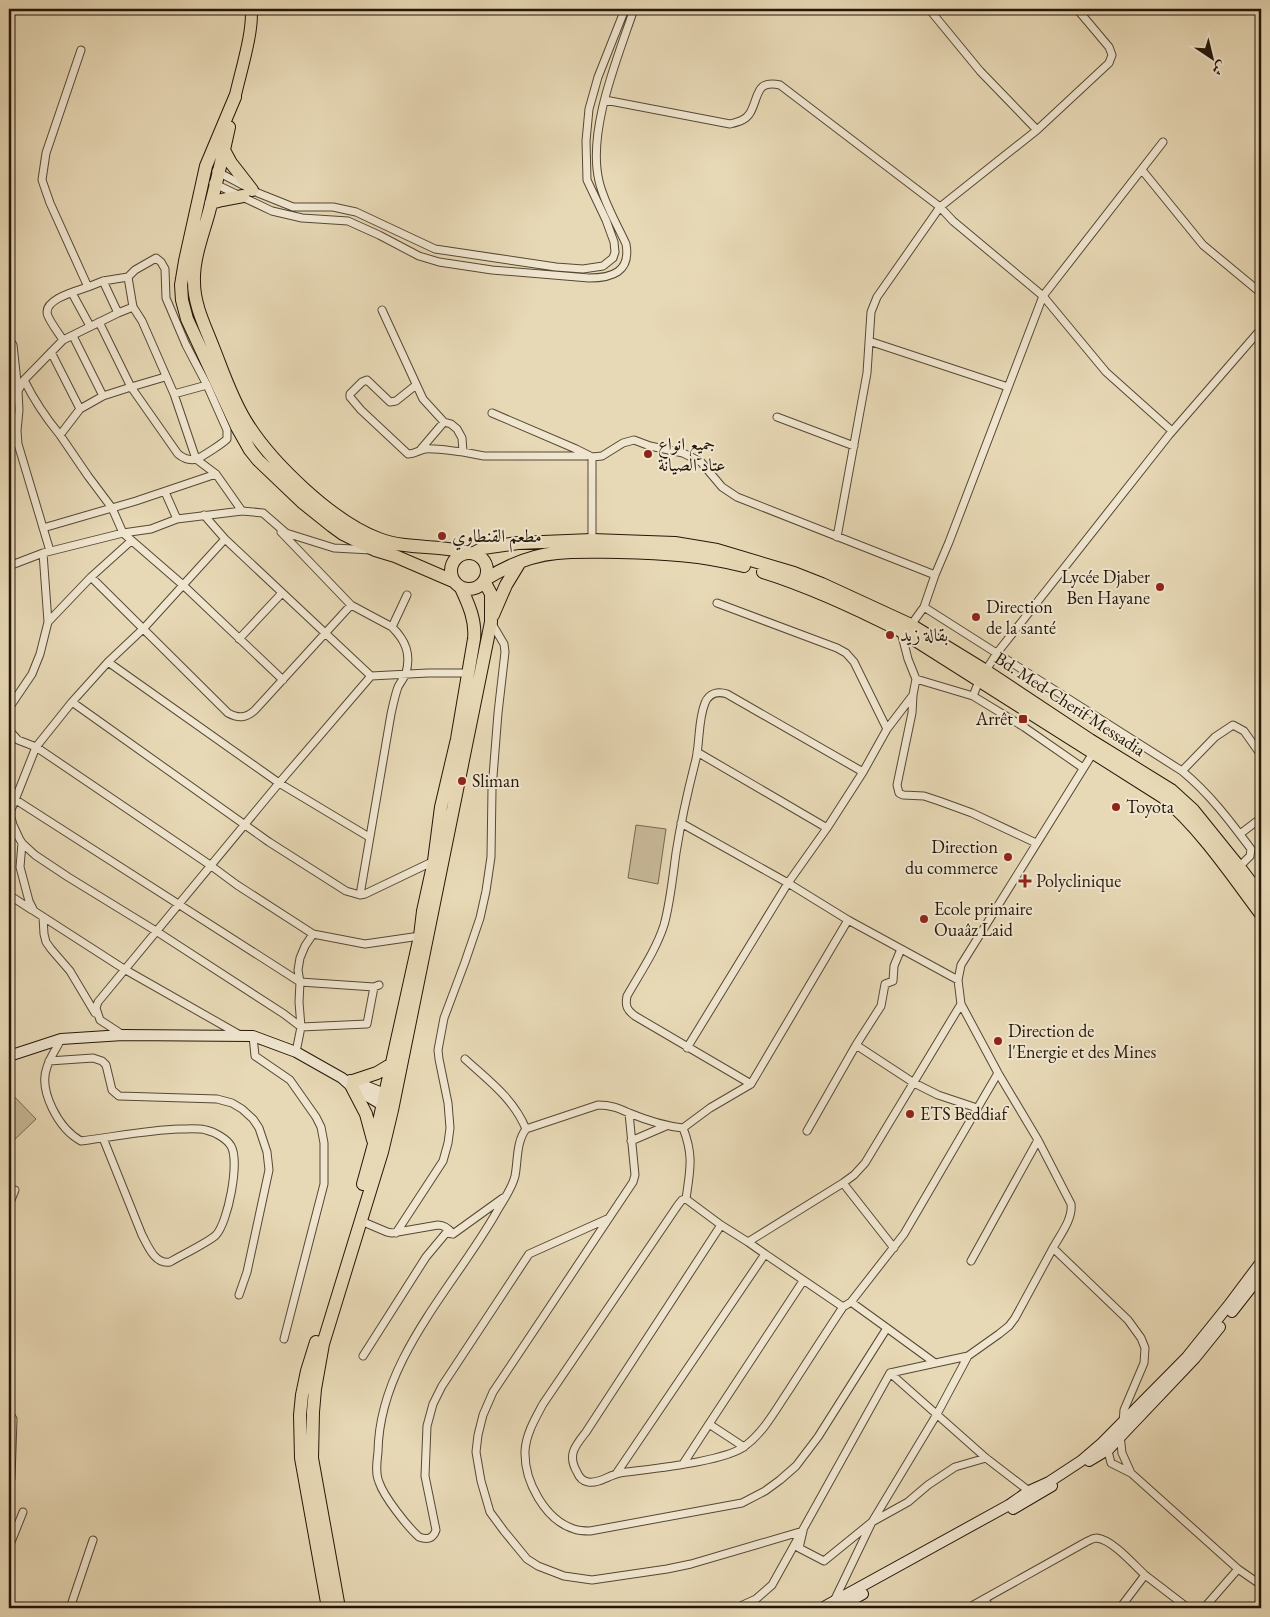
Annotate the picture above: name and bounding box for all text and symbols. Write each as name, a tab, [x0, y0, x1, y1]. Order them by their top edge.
north arrow	[1188, 32, 1238, 82]
text: ش	[1209, 57, 1230, 80]
place label: جميع انواع عتاد الصيانة	[658, 432, 726, 476]
marker: جميع انواع عتاد الصيانة	[642, 448, 654, 460]
place label: مطعم القنطاوي	[452, 524, 542, 553]
marker: مطعم القنطاوي	[436, 530, 448, 542]
place label: Lycée Djaber Ben Hayane	[1061, 565, 1150, 609]
marker: Lycée Djaber Ben Hayane	[1154, 581, 1166, 593]
place label: Direction de la santé	[986, 595, 1056, 639]
marker: Direction de la santé	[970, 611, 982, 623]
place label: بقالة زيد	[900, 623, 948, 646]
marker: بقالة زيد	[884, 629, 896, 641]
street label: Bd. Med-Cherif Messadia	[990, 646, 1151, 761]
place label: Arrêt	[975, 707, 1013, 730]
marker: Arrêt	[1017, 713, 1029, 725]
place label: Sliman	[472, 769, 520, 792]
marker: Sliman	[456, 775, 468, 787]
place label: Toyota	[1126, 795, 1175, 818]
marker: Toyota	[1110, 801, 1122, 813]
place label: Direction du commerce	[905, 835, 998, 879]
marker: Direction du commerce	[1002, 851, 1014, 863]
place label: Polyclinique	[1036, 869, 1121, 892]
marker: Polyclinique	[1018, 874, 1032, 888]
place label: Ecole primaire Ouaâz Laid	[934, 897, 1033, 941]
marker: Ecole primaire Ouaâz Laid	[918, 913, 930, 925]
place label: Direction de l'Energie et des Mines	[1008, 1019, 1156, 1063]
marker: Direction de l'Energie et des Mines	[992, 1035, 1004, 1047]
place label: ETS Beddiaf	[920, 1102, 1009, 1125]
marker: ETS Beddiaf	[904, 1108, 916, 1120]

